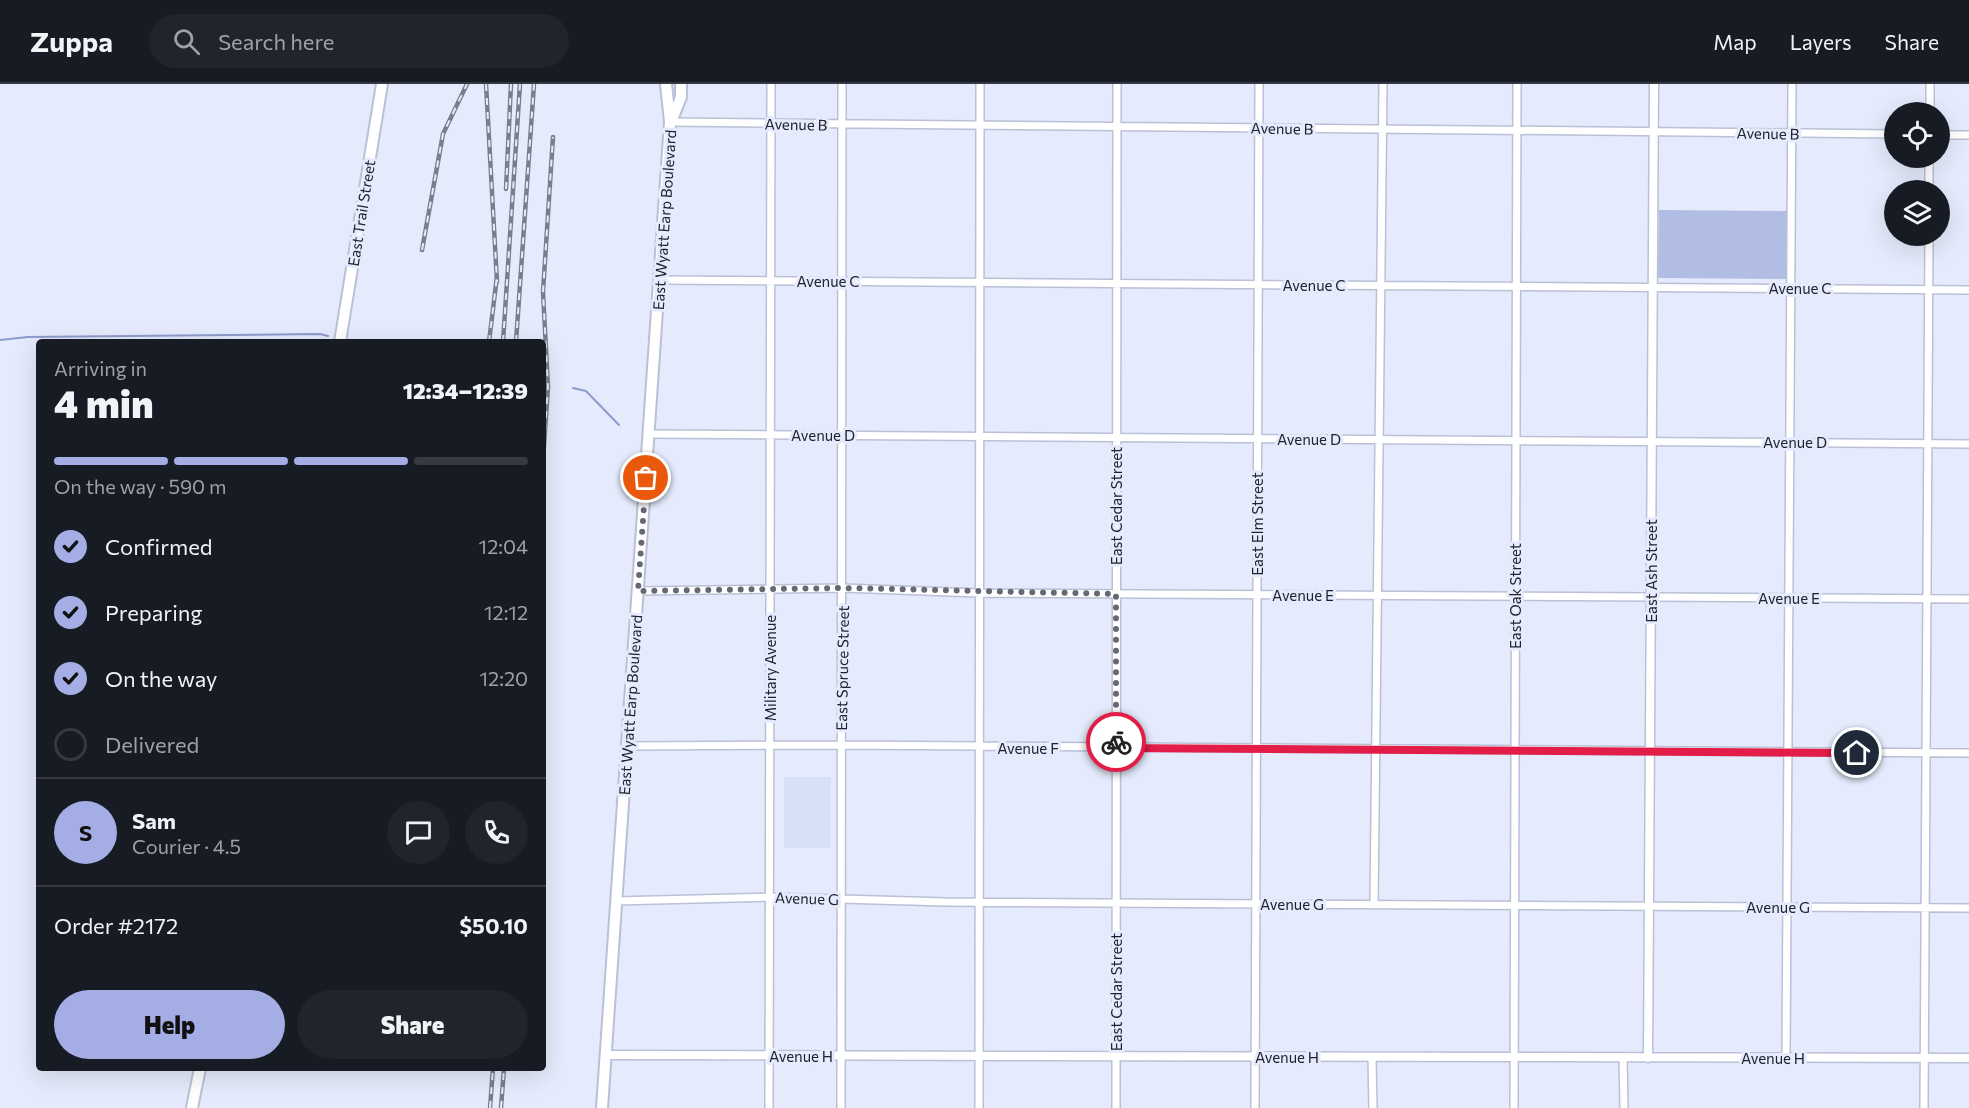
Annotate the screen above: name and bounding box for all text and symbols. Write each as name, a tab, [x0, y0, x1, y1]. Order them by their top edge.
search box	[149, 14, 569, 68]
text: Zuppa	[30, 24, 113, 58]
icon: search	[170, 25, 203, 58]
text: Search here	[218, 28, 334, 55]
text: Map	[1713, 29, 1757, 54]
text: Layers	[1790, 29, 1852, 54]
text: Share	[1885, 29, 1939, 54]
map controls	[1884, 102, 1950, 246]
button: locate	[1884, 102, 1950, 168]
street label: Avenue B	[765, 114, 828, 134]
street label: Avenue B	[1251, 118, 1314, 138]
street label: Avenue B	[1737, 123, 1800, 143]
street label: East Wyatt Earp Boulevard	[649, 129, 679, 311]
street label: East Trail Street	[344, 158, 378, 268]
button: layers	[1884, 180, 1950, 246]
street label: Avenue C	[796, 272, 860, 290]
street label: Avenue C	[1282, 276, 1346, 294]
street label: Avenue C	[1768, 279, 1832, 297]
text: Arriving in	[54, 356, 147, 380]
text: 12:34–12:39	[403, 377, 528, 404]
text: 4 min	[54, 378, 154, 426]
street label: Avenue D	[791, 426, 855, 444]
street label: Avenue D	[1277, 430, 1341, 448]
street label: Avenue D	[1763, 433, 1827, 451]
street label: East Cedar Street	[1107, 447, 1125, 565]
pin	[620, 452, 671, 503]
icon: bag	[629, 461, 662, 494]
street label: East Elm Street	[1248, 472, 1266, 576]
text: On the way · 590 m	[54, 474, 226, 498]
street label: East Ash Street	[1642, 519, 1660, 623]
icon: check	[54, 530, 87, 563]
text: Confirmed	[105, 533, 212, 560]
text: 12:04	[479, 534, 528, 558]
street label: East Oak Street	[1506, 543, 1524, 649]
street label: Avenue E	[1272, 586, 1334, 604]
street label: Avenue E	[1758, 589, 1820, 607]
icon: check	[54, 596, 87, 629]
text: Preparing	[105, 599, 202, 626]
text: 12:12	[484, 600, 528, 624]
street label: East Spruce Street	[832, 605, 852, 731]
street label: East Wyatt Earp Boulevard	[615, 614, 645, 796]
street label: Military Avenue	[761, 615, 779, 721]
icon: check	[54, 662, 87, 695]
text: On the way	[105, 665, 217, 692]
text: 12:20	[480, 666, 528, 690]
courier	[1086, 712, 1146, 772]
icon: bike	[1100, 726, 1133, 759]
pin	[1831, 727, 1882, 778]
text: Delivered	[105, 731, 199, 758]
icon: home	[1840, 736, 1873, 769]
street label: Avenue F	[997, 739, 1059, 757]
button: chat	[387, 801, 450, 864]
button: phone	[465, 801, 528, 864]
text: Sam	[132, 807, 176, 834]
text: S	[79, 819, 92, 846]
text: Courier · 4.5	[132, 834, 241, 858]
street label: Avenue G	[775, 888, 839, 908]
street label: Avenue G	[1260, 895, 1324, 913]
street label: Avenue G	[1746, 898, 1810, 916]
text: Order #2172	[54, 912, 178, 939]
text: $50.10	[459, 912, 528, 939]
street label: East Cedar Street	[1107, 933, 1125, 1051]
button: Help	[54, 990, 285, 1059]
button: Share	[297, 990, 528, 1059]
street label: Avenue H	[769, 1047, 833, 1065]
street label: Avenue H	[1255, 1048, 1319, 1066]
street label: Avenue H	[1741, 1049, 1805, 1067]

